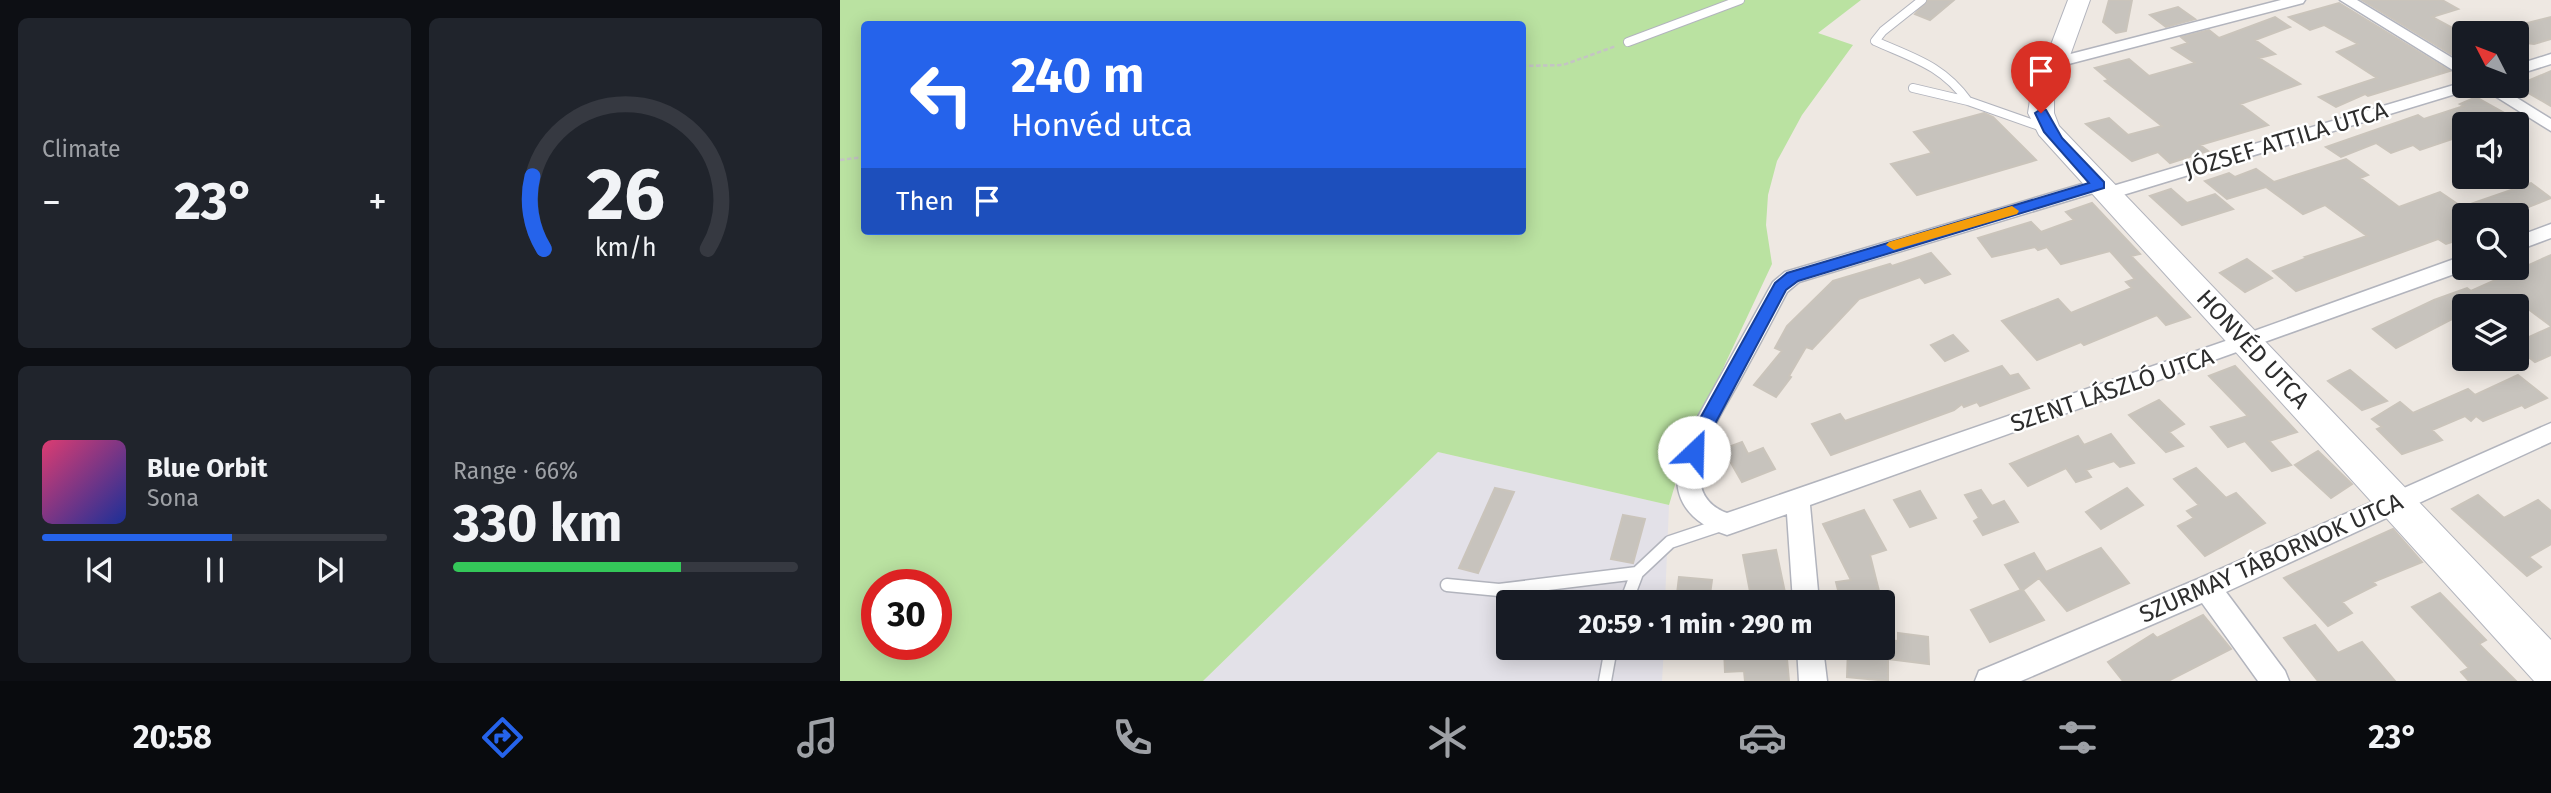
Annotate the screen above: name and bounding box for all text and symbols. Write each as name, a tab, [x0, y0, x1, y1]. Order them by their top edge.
north arrow	[2452, 21, 2529, 98]
map controls	[2452, 21, 2529, 371]
pin	[2011, 41, 2071, 113]
text: 240 m	[1011, 46, 1144, 105]
icon: left	[896, 49, 987, 140]
icon: arrive	[2022, 52, 2060, 90]
street label: JÓZSEF ATTILA UTCA	[2181, 95, 2391, 184]
text: Honvéd utca	[1011, 106, 1193, 144]
button: sound	[2452, 112, 2529, 189]
text: Climate	[42, 135, 121, 163]
text: 26	[586, 151, 665, 238]
text: 23°	[174, 170, 255, 233]
text: −	[42, 179, 61, 225]
text: +	[368, 179, 387, 225]
icon: arrive	[968, 182, 1006, 220]
text: Then	[896, 186, 954, 217]
button: search	[2452, 203, 2529, 280]
text: km/h	[595, 233, 656, 263]
street label: HONVÉD UTCA	[2191, 283, 2316, 414]
button: layers	[2452, 294, 2529, 371]
street label: SZENT LÁSZLÓ UTCA	[2007, 341, 2217, 438]
position arrow	[1657, 415, 1731, 489]
text: Blue Orbit	[147, 453, 267, 484]
text: Range · 66%	[453, 457, 578, 485]
text: Sona	[147, 484, 199, 512]
street label: SZURMAY TÁBORNOK UTCA	[2135, 486, 2407, 629]
text: 330 km	[453, 492, 622, 555]
icon: previous	[81, 551, 119, 589]
icon: pause	[196, 551, 234, 589]
icon: next	[311, 551, 349, 589]
speed limit sign: 30	[861, 569, 952, 660]
text: 20:59 · 1 min · 290 m	[1579, 609, 1812, 640]
icon: directions	[478, 713, 527, 762]
icon: music	[793, 713, 842, 762]
icon: phone	[1108, 713, 1157, 762]
icon: climate	[1423, 713, 1472, 762]
icon: car	[1738, 713, 1787, 762]
icon: filters	[2053, 713, 2102, 762]
text: 20:58	[133, 718, 212, 756]
text: 23°	[2368, 718, 2418, 756]

